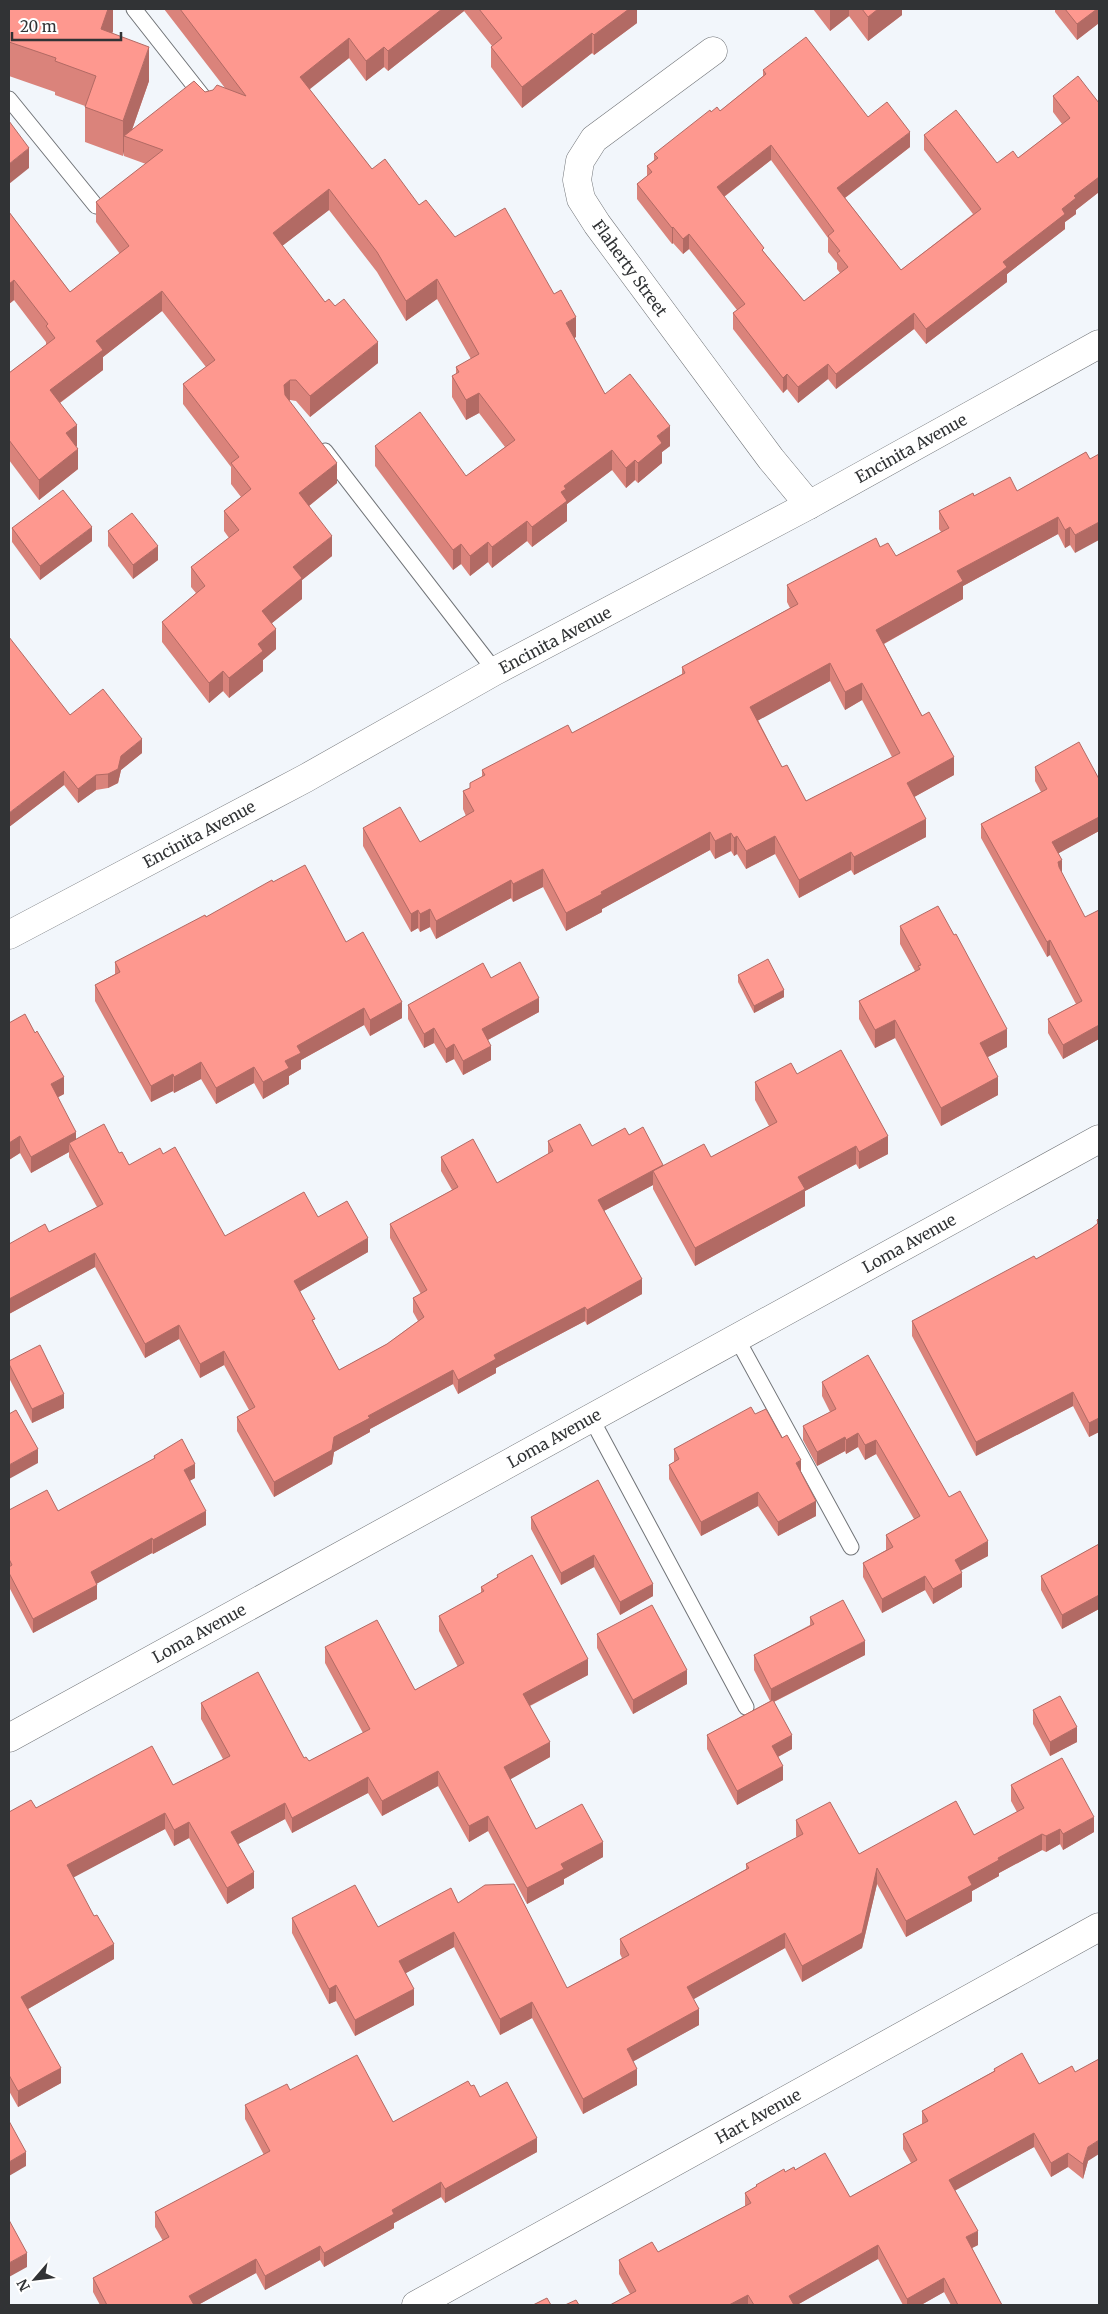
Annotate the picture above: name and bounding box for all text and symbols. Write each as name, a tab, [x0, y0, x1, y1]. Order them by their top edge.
scale bar	[12, 10, 121, 42]
text: 20 m	[20, 17, 57, 36]
street label: Flaherty Street	[588, 216, 672, 321]
street label: Encinita Avenue	[852, 409, 970, 487]
street label: Encinita Avenue	[495, 602, 615, 678]
street label: Encinita Avenue	[139, 796, 259, 872]
street label: Loma Avenue	[859, 1209, 959, 1277]
street label: Loma Avenue	[504, 1404, 604, 1472]
street label: Loma Avenue	[149, 1599, 249, 1667]
street label: Hart Avenue	[712, 2084, 804, 2148]
north arrow	[10, 2254, 60, 2304]
text: N	[13, 2276, 34, 2294]

